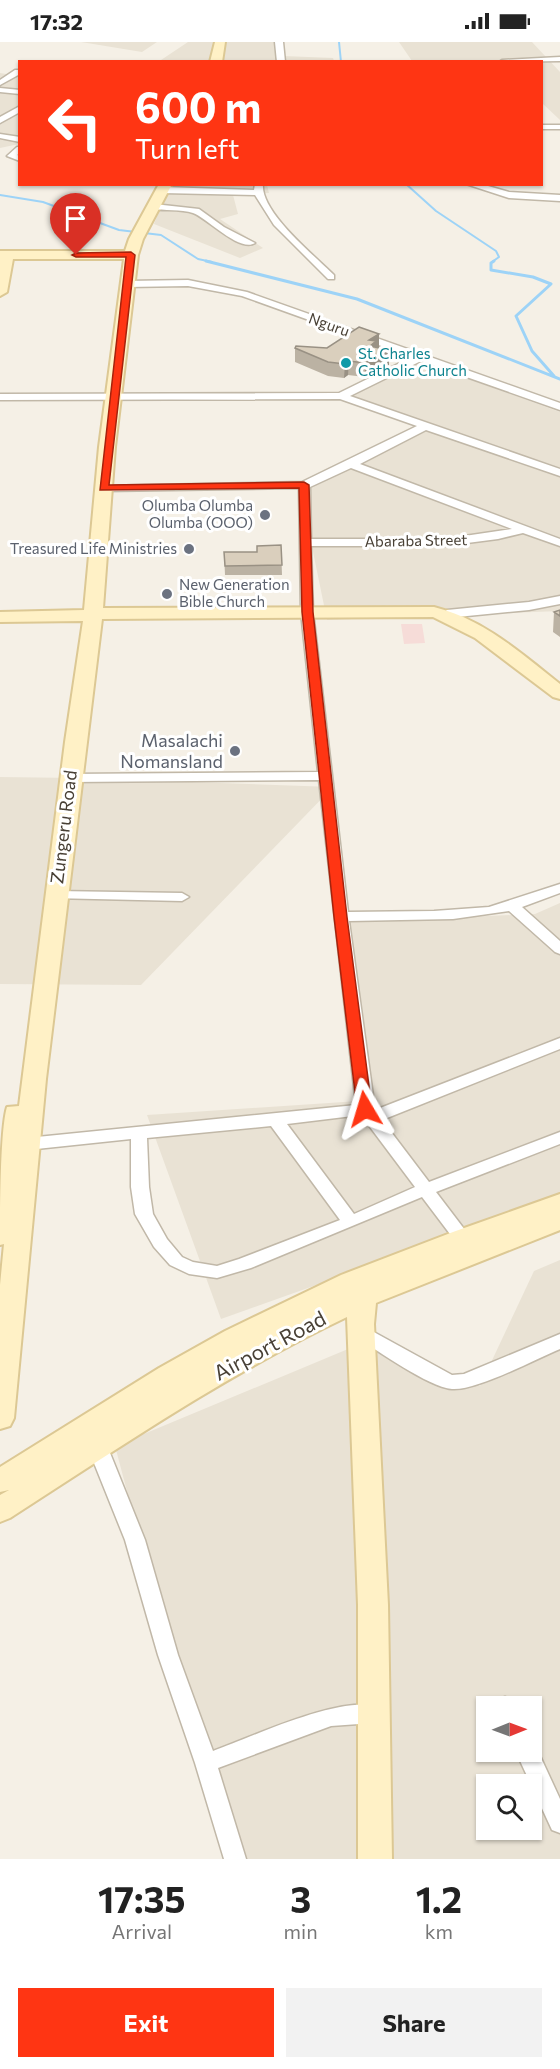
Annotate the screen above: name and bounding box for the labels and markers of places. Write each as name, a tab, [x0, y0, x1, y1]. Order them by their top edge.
pin	[50, 193, 101, 255]
place label: St. Charles Catholic Church	[358, 344, 467, 379]
marker: St. Charles Catholic Church	[339, 356, 353, 370]
place label: Olumba Olumba Olumba (OOO)	[142, 496, 253, 531]
marker: Olumba Olumba Olumba (OOO)	[258, 508, 272, 522]
place label: Treasured Life Ministries	[10, 539, 177, 557]
marker: Treasured Life Ministries	[182, 542, 196, 556]
place label: New Generation Bible Church	[179, 575, 290, 610]
marker: New Generation Bible Church	[160, 587, 174, 601]
place label: Masalachi Nomansland	[120, 729, 223, 772]
marker: Masalachi Nomansland	[228, 744, 242, 758]

